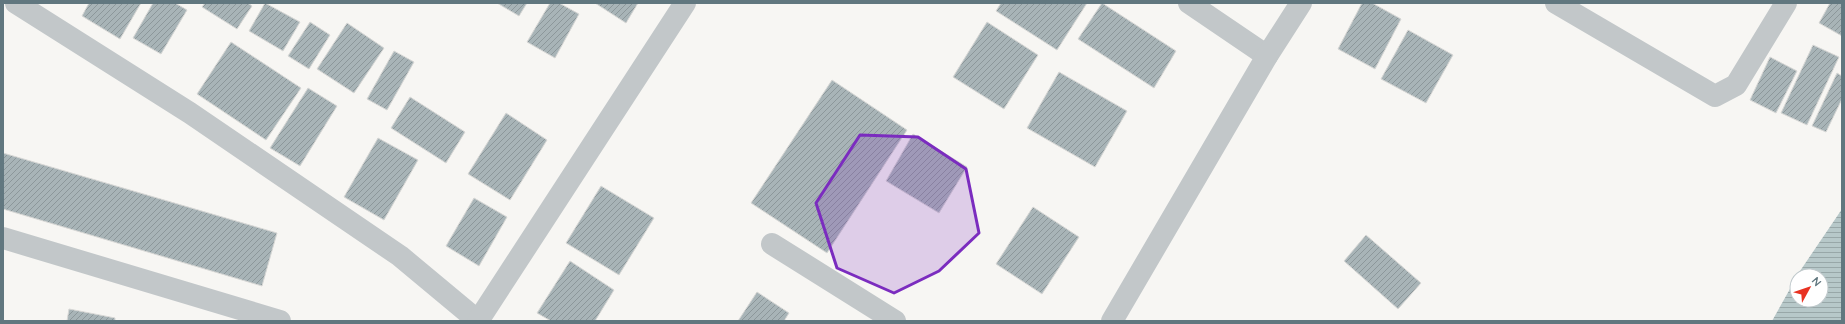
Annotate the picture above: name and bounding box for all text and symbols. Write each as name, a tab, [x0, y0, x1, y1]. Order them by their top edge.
north arrow	[1789, 268, 1829, 308]
text: N	[1809, 274, 1825, 289]

